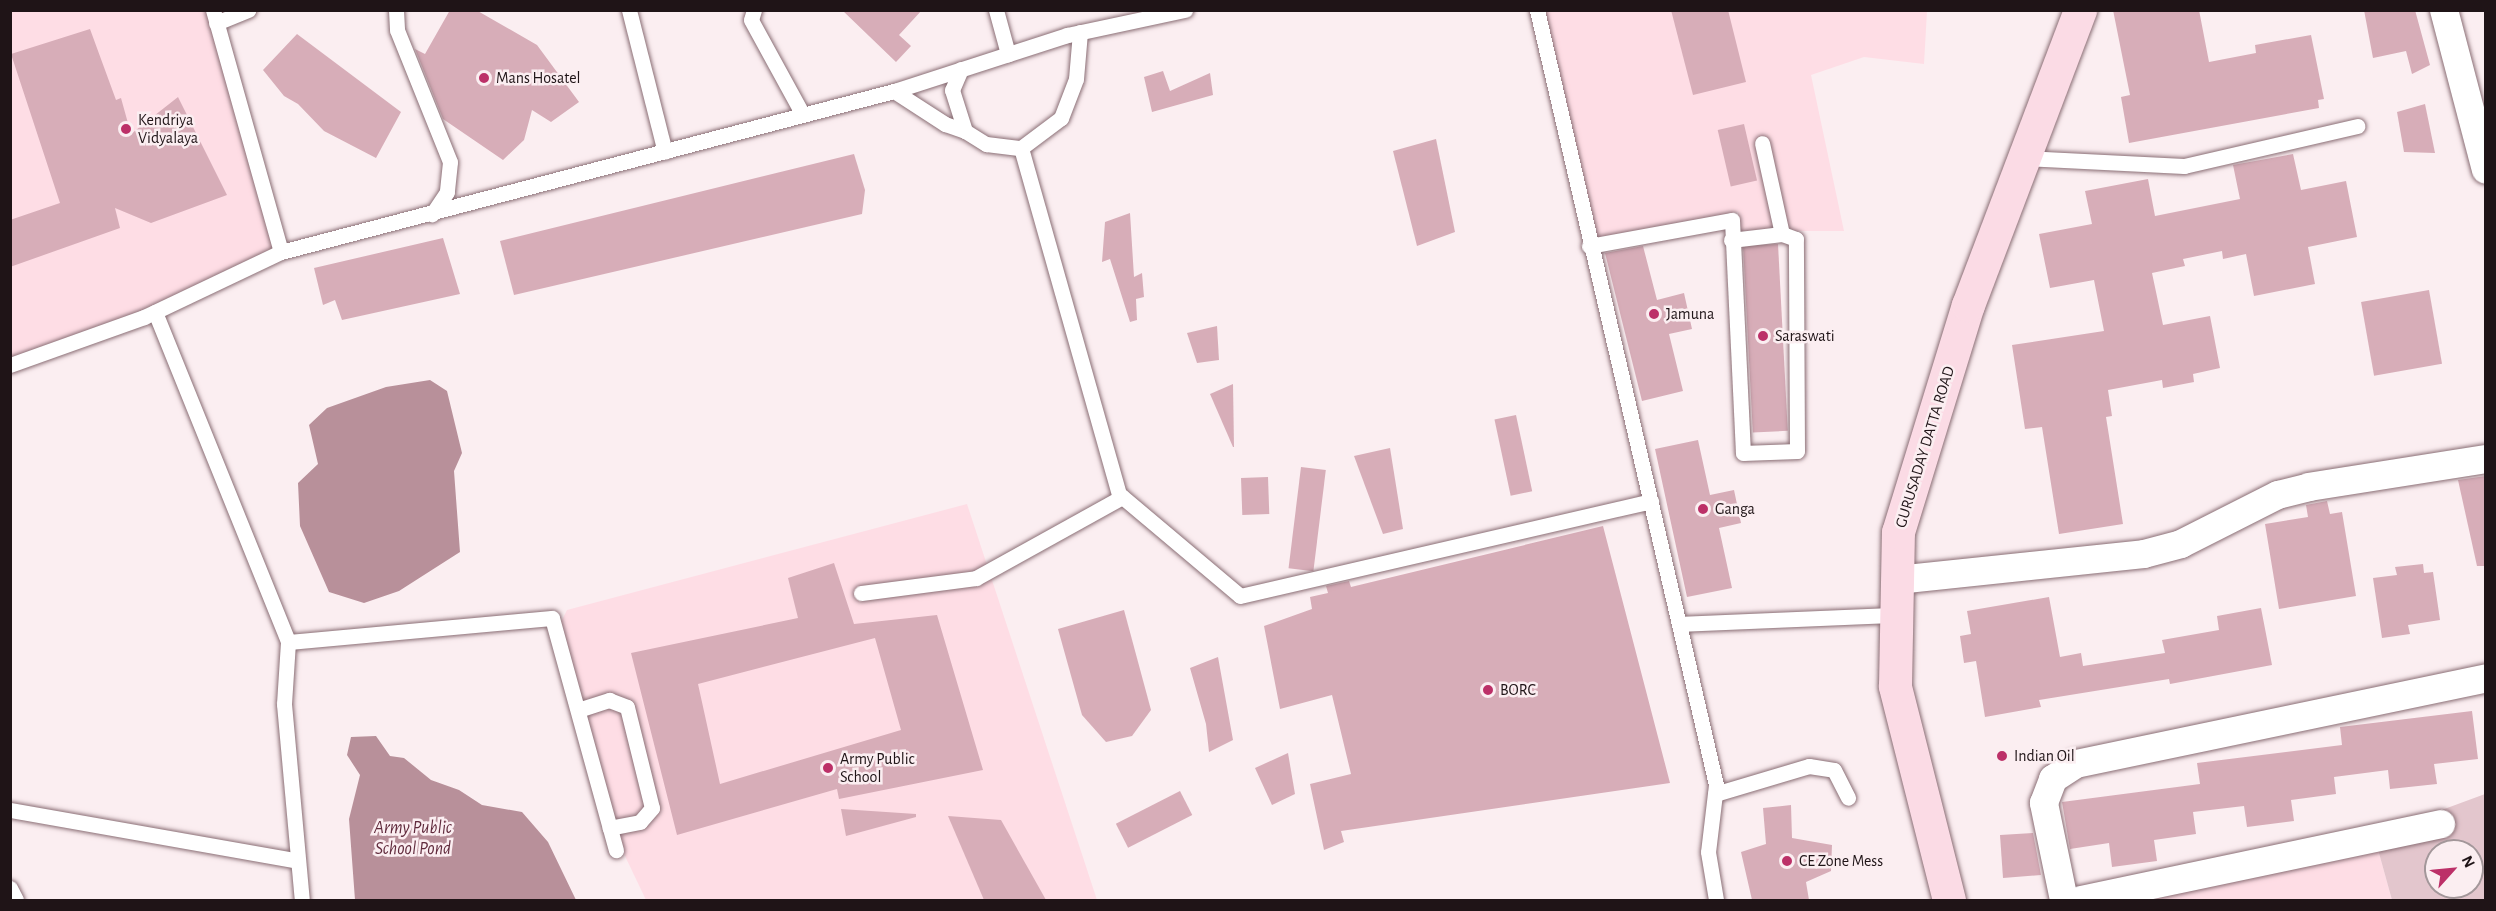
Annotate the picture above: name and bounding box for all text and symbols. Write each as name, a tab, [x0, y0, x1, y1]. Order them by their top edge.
place label: Mans Hosatel	[496, 68, 581, 88]
marker: Mans Hosatel	[477, 71, 491, 85]
place label: Kendriya Vidyalaya	[138, 110, 198, 148]
marker: Kendriya Vidyalaya	[119, 122, 133, 136]
place label: Jamuna	[1666, 304, 1714, 324]
marker: Jamuna	[1647, 307, 1661, 321]
place label: Saraswati	[1775, 326, 1835, 346]
marker: Saraswati	[1756, 329, 1770, 343]
street label: GURUSADAY DATTA ROAD	[1891, 364, 1959, 530]
place label: Ganga	[1715, 499, 1755, 519]
marker: Ganga	[1696, 502, 1710, 516]
place label: BORC	[1500, 680, 1536, 700]
marker: BORC	[1481, 683, 1495, 697]
place label: Indian Oil	[2014, 746, 2075, 766]
place label: Army Public School	[840, 749, 915, 787]
marker: Indian Oil	[1995, 749, 2009, 763]
marker: Army Public School	[821, 761, 835, 775]
water label: Army Public School Pond	[374, 818, 452, 860]
north arrow	[2424, 839, 2484, 899]
place label: CE Zone Mess	[1799, 851, 1883, 871]
text: N	[2459, 853, 2478, 870]
marker: CE Zone Mess	[1780, 854, 1794, 868]

